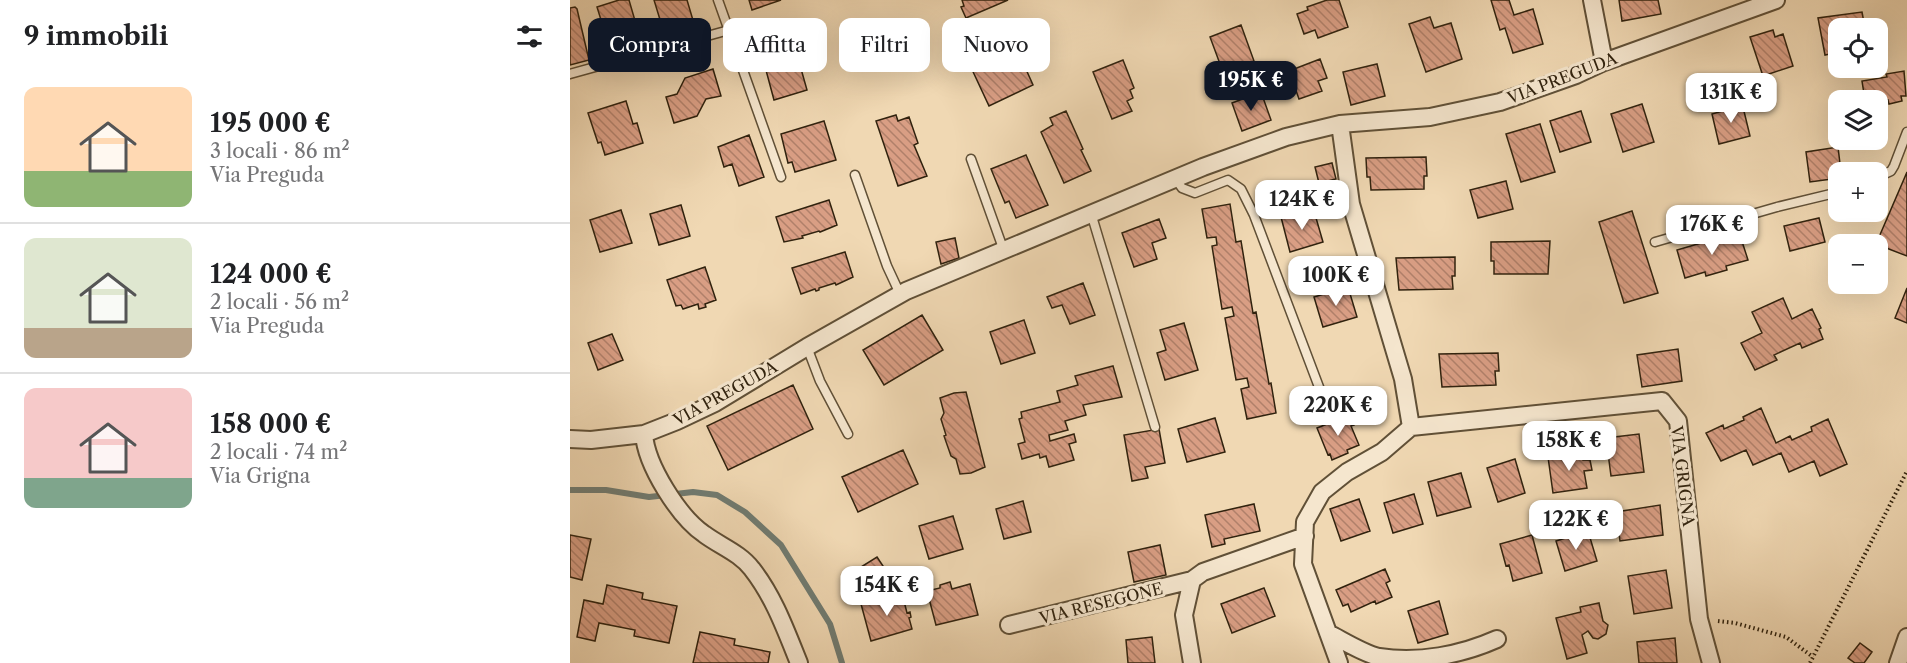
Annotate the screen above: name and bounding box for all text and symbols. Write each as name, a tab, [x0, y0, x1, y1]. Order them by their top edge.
chip: Compra	[588, 18, 711, 72]
chip: Affitta	[723, 18, 827, 72]
chip: Filtri	[839, 18, 930, 72]
chip: Nuovo	[942, 18, 1050, 72]
map controls	[1828, 18, 1888, 294]
button: locate	[1828, 18, 1888, 78]
text: 9 immobili	[24, 20, 168, 52]
icon: filters	[513, 20, 546, 53]
street label: VIA PREGUDA	[1503, 48, 1621, 108]
pin: 195K €	[1202, 61, 1300, 112]
text: 195K €	[1218, 68, 1284, 92]
pin: 131K €	[1682, 73, 1780, 124]
text: 131K €	[1700, 80, 1762, 104]
button: layers	[1828, 90, 1888, 150]
text: 195 000 €	[210, 107, 331, 139]
icon: home	[72, 111, 144, 183]
text: 3 locali · 86 m²	[210, 139, 350, 163]
button: +	[1828, 162, 1888, 222]
text: Via Preguda	[210, 163, 324, 187]
pin: 124K €	[1253, 180, 1351, 231]
text: 124K €	[1269, 187, 1335, 211]
pin: 176K €	[1663, 205, 1761, 256]
text: 176K €	[1680, 212, 1744, 236]
button: −	[1828, 234, 1888, 294]
pin: 100K €	[1287, 256, 1385, 307]
text: 124 000 €	[210, 258, 332, 290]
icon: home	[72, 262, 144, 334]
text: 100K €	[1302, 263, 1370, 287]
text: 2 locali · 56 m²	[210, 290, 349, 314]
text: Via Preguda	[210, 314, 324, 338]
street label: VIA PREGUDA	[669, 356, 781, 430]
pin: 220K €	[1289, 386, 1387, 437]
text: 220K €	[1303, 393, 1373, 417]
text: 158 000 €	[210, 408, 331, 440]
icon: home	[72, 412, 144, 484]
pin: 158K €	[1520, 421, 1618, 472]
street label: VIA GRIGNA	[1667, 423, 1699, 529]
text: 158K €	[1536, 428, 1602, 452]
text: 2 locali · 74 m²	[210, 440, 347, 464]
text: Via Grigna	[210, 464, 310, 488]
pin: 122K €	[1527, 500, 1625, 551]
text: 122K €	[1543, 507, 1609, 531]
pin: 154K €	[838, 566, 936, 617]
text: 154K €	[854, 573, 920, 597]
street label: VIA RESEGONE	[1036, 578, 1165, 628]

